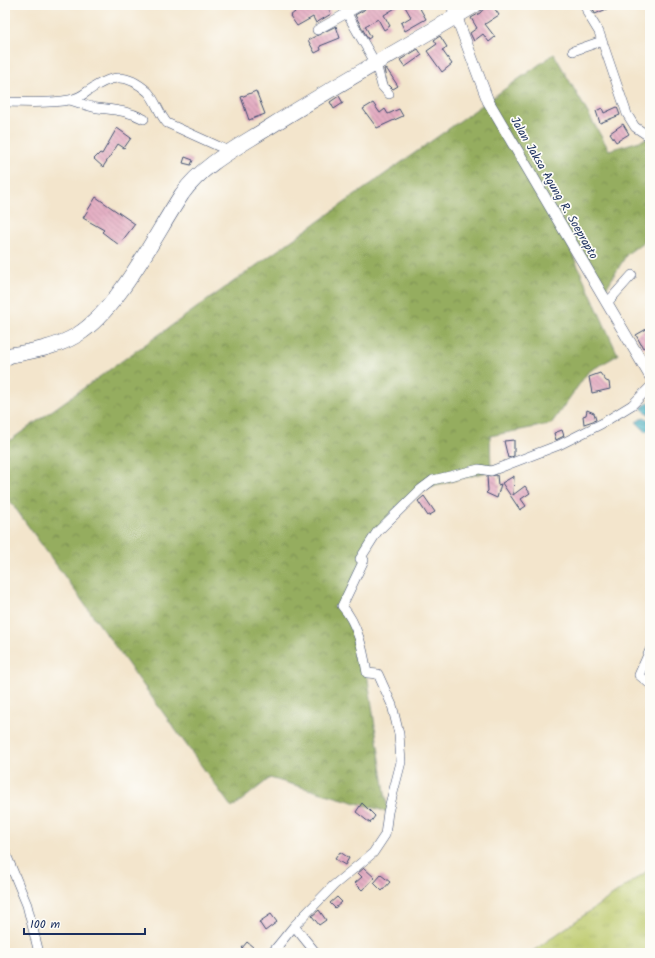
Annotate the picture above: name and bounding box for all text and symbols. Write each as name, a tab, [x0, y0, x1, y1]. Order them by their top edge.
street label: Jalan Jaksa Agung R. Soeprapto	[505, 113, 603, 263]
scale bar	[24, 910, 145, 936]
text: 100 m	[30, 915, 61, 934]

